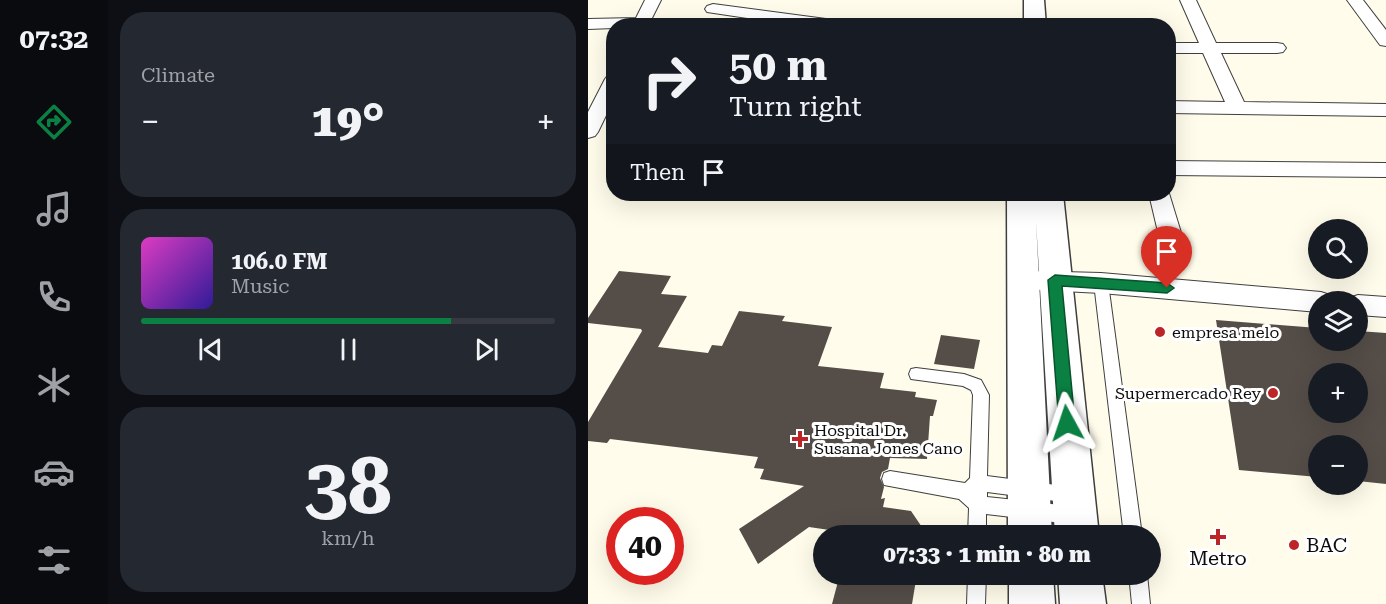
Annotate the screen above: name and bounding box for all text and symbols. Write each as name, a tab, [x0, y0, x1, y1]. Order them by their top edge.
text: 07:32	[20, 23, 88, 55]
text: 50 m	[729, 41, 827, 90]
icon: right	[630, 42, 708, 120]
text: Climate	[141, 63, 215, 87]
text: Turn right	[729, 91, 862, 123]
text: 19°	[312, 94, 385, 147]
icon: directions	[33, 101, 75, 143]
text: −	[141, 102, 159, 141]
text: +	[537, 102, 555, 141]
icon: arrive	[697, 156, 730, 189]
text: Then	[630, 160, 685, 185]
icon: music	[33, 188, 75, 230]
map controls	[1308, 219, 1368, 495]
button: search	[1308, 219, 1368, 279]
pin	[1141, 226, 1192, 288]
icon: arrive	[1150, 235, 1183, 268]
text: 106.0 FM	[231, 249, 328, 274]
text: Music	[231, 274, 290, 298]
icon: phone	[33, 276, 75, 318]
button: layers	[1308, 291, 1368, 351]
place label: empresa melo	[1172, 323, 1279, 342]
marker: empresa melo	[1153, 325, 1167, 339]
icon: previous	[194, 333, 227, 366]
icon: pause	[332, 333, 365, 366]
icon: next	[470, 333, 503, 366]
button: +	[1308, 363, 1368, 423]
icon: climate	[33, 364, 75, 406]
place label: Supermercado Rey	[1115, 384, 1262, 403]
marker: Supermercado Rey	[1266, 386, 1280, 400]
position arrow	[1035, 391, 1099, 455]
place label: Hospital Dr. Susana Jones Cano	[814, 421, 963, 458]
marker: Hospital Dr. Susana Jones Cano	[791, 430, 809, 448]
button: −	[1308, 435, 1368, 495]
text: 38	[304, 441, 392, 532]
icon: car	[33, 451, 75, 493]
speed limit sign: 40	[606, 507, 684, 585]
text: km/h	[321, 526, 375, 550]
marker: Metro	[1211, 530, 1225, 544]
place label: BAC	[1306, 533, 1347, 557]
marker: BAC	[1287, 538, 1301, 552]
icon: filters	[33, 539, 75, 581]
text: 07:33 · 1 min · 80 m	[883, 542, 1091, 567]
place label: Metro	[1189, 546, 1247, 570]

